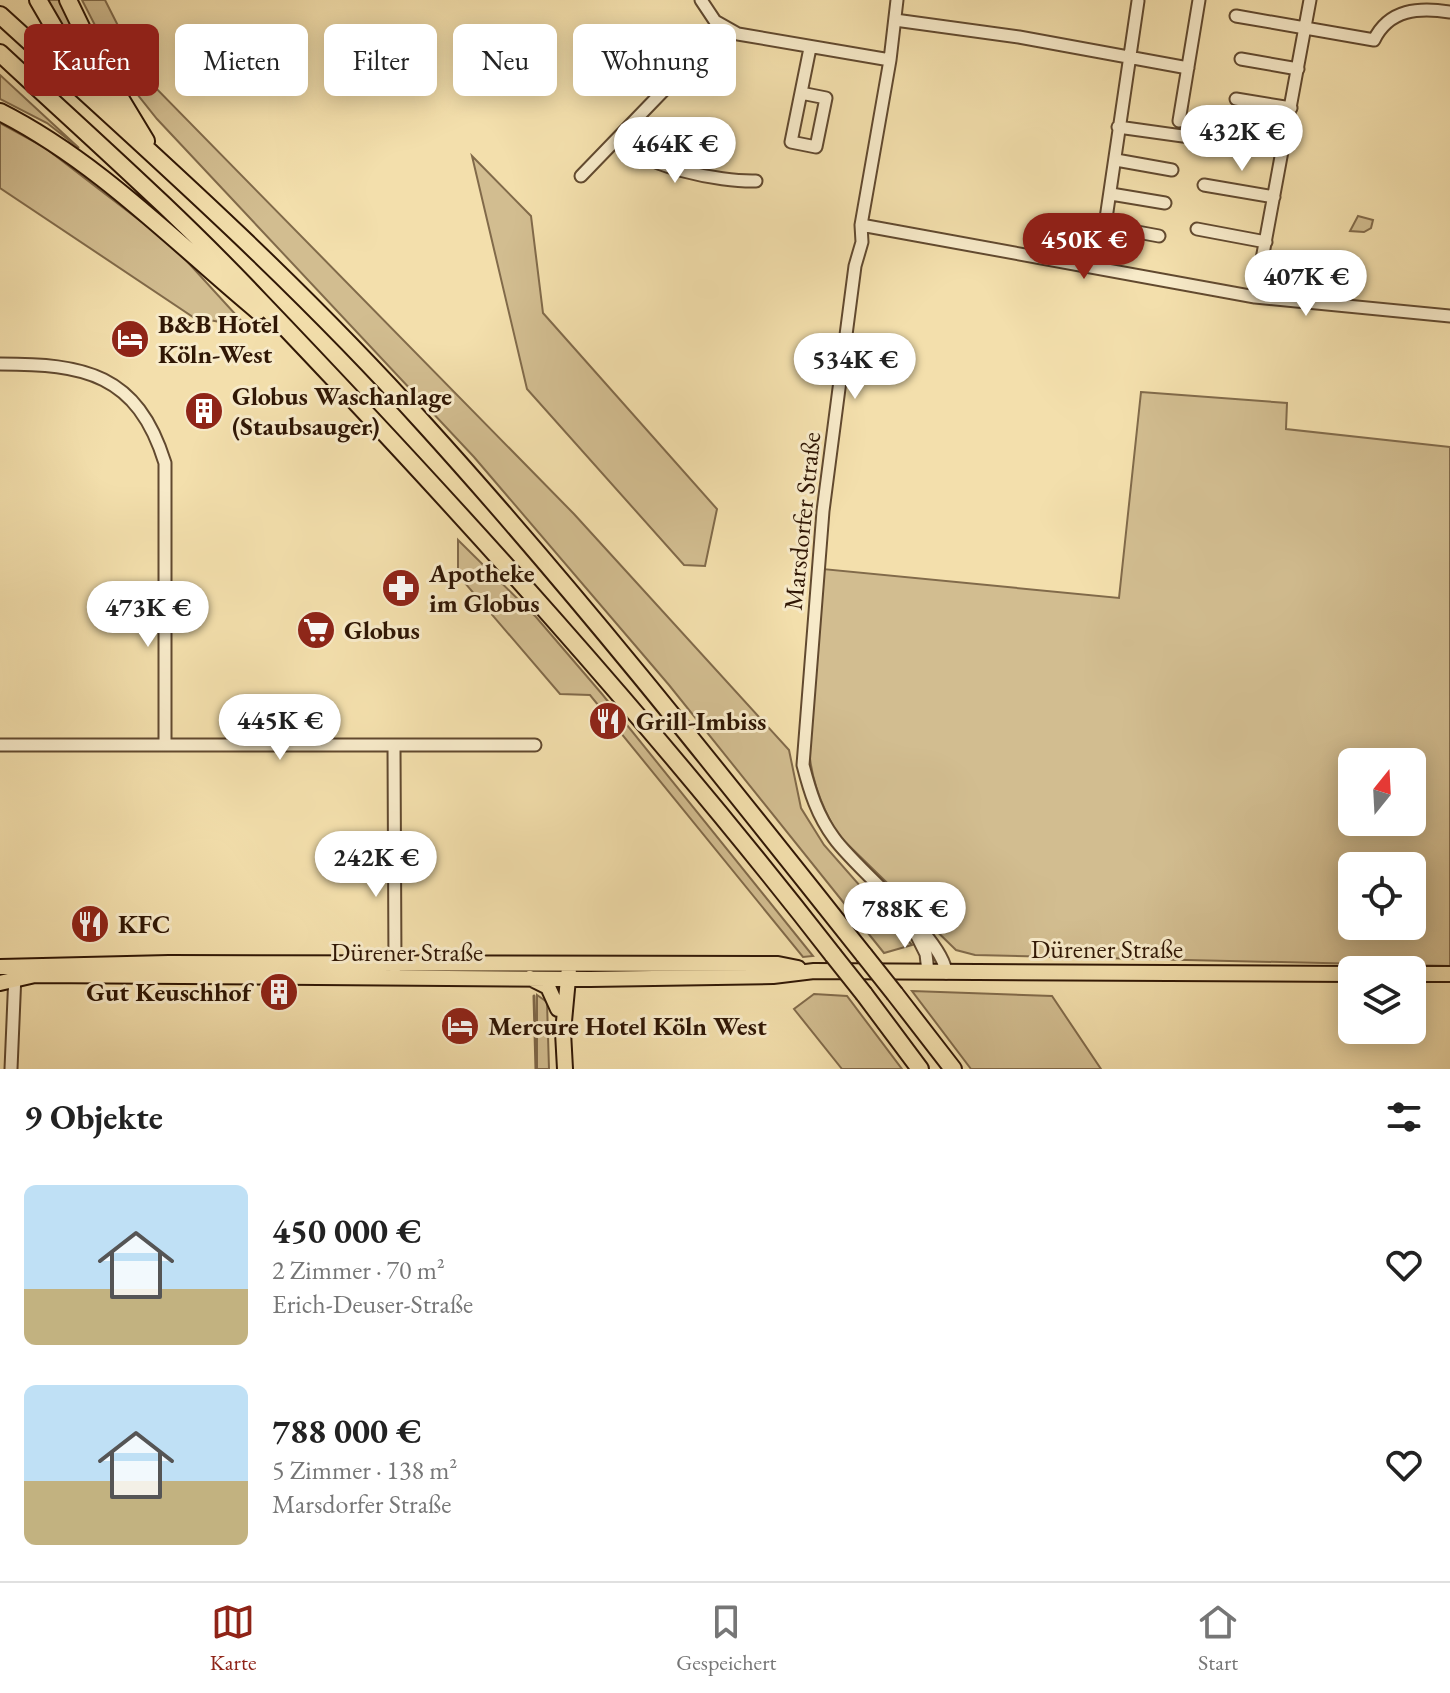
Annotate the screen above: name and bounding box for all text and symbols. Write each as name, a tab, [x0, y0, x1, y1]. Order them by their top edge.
chip: Kaufen	[24, 24, 159, 96]
chip: Mieten	[175, 24, 308, 96]
chip: Filter	[324, 24, 437, 96]
chip: Neu	[453, 24, 557, 96]
chip: Wohnung	[573, 24, 736, 96]
pin: 432K €	[1177, 105, 1307, 173]
text: 432K €	[1199, 114, 1285, 148]
pin: 464K €	[610, 117, 740, 185]
text: 464K €	[632, 126, 718, 160]
pin: 450K €	[1019, 213, 1149, 281]
text: 450K €	[1041, 222, 1127, 256]
pin: 407K €	[1241, 250, 1371, 318]
text: 407K €	[1263, 259, 1349, 293]
place label: B&B Hotel Köln-West	[158, 307, 279, 371]
hotel icon: B&B Hotel Köln-West	[109, 318, 151, 360]
pin: 534K €	[790, 333, 920, 401]
text: 534K €	[812, 342, 898, 376]
place label: Globus Waschanlage (Staubsauger)	[232, 379, 452, 443]
building icon: Globus Waschanlage (Staubsauger)	[183, 390, 225, 432]
street label: Marsdorfer Straße	[776, 430, 828, 612]
place label: Apotheke im Globus	[428, 556, 540, 620]
pharmacy icon: Apotheke im Globus	[380, 567, 422, 609]
pin: 473K €	[83, 581, 213, 649]
text: 473K €	[105, 590, 191, 624]
supermarket icon: Globus	[295, 609, 337, 651]
place label: Globus	[344, 613, 420, 647]
pin: 445K €	[215, 694, 345, 762]
restaurant icon: Grill-Imbiss	[587, 700, 629, 742]
text: 445K €	[237, 703, 323, 737]
place label: Grill-Imbiss	[636, 704, 766, 738]
north arrow	[1338, 748, 1426, 836]
map controls	[1338, 748, 1426, 1044]
pin: 242K €	[311, 831, 441, 899]
text: 242K €	[333, 840, 419, 874]
button: locate	[1338, 852, 1426, 940]
pin: 788K €	[840, 882, 970, 950]
text: 788K €	[862, 891, 948, 925]
restaurant icon: KFC	[69, 903, 111, 945]
place label: KFC	[118, 907, 170, 941]
street label: Dürener Straße	[1031, 932, 1183, 966]
street label: Dürener Straße	[331, 935, 483, 969]
button: layers	[1338, 956, 1426, 1044]
building icon: Gut Keuschhof	[258, 971, 300, 1013]
place label: Gut Keuschhof	[86, 975, 255, 1009]
hotel icon: Mercure Hotel Köln West	[439, 1005, 481, 1047]
place label: Mercure Hotel Köln West	[488, 1009, 767, 1043]
text: 9 Objekte	[24, 1095, 163, 1139]
icon: filters	[1382, 1095, 1426, 1139]
text: 450 000 €	[272, 1209, 421, 1253]
icon: home	[88, 1217, 184, 1313]
icon: heart	[1382, 1243, 1426, 1287]
text: 2 Zimmer · 70 m²	[272, 1253, 445, 1287]
text: Erich-Deuser-Straße	[272, 1287, 473, 1321]
text: 788 000 €	[272, 1409, 421, 1453]
icon: home	[88, 1417, 184, 1513]
icon: heart	[1382, 1443, 1426, 1487]
text: 5 Zimmer · 138 m²	[272, 1453, 457, 1487]
text: Marsdorfer Straße	[272, 1487, 451, 1521]
tab: Karte	[210, 1600, 256, 1677]
tab: Gespeichert	[676, 1600, 776, 1677]
tab: Start	[1196, 1600, 1240, 1677]

